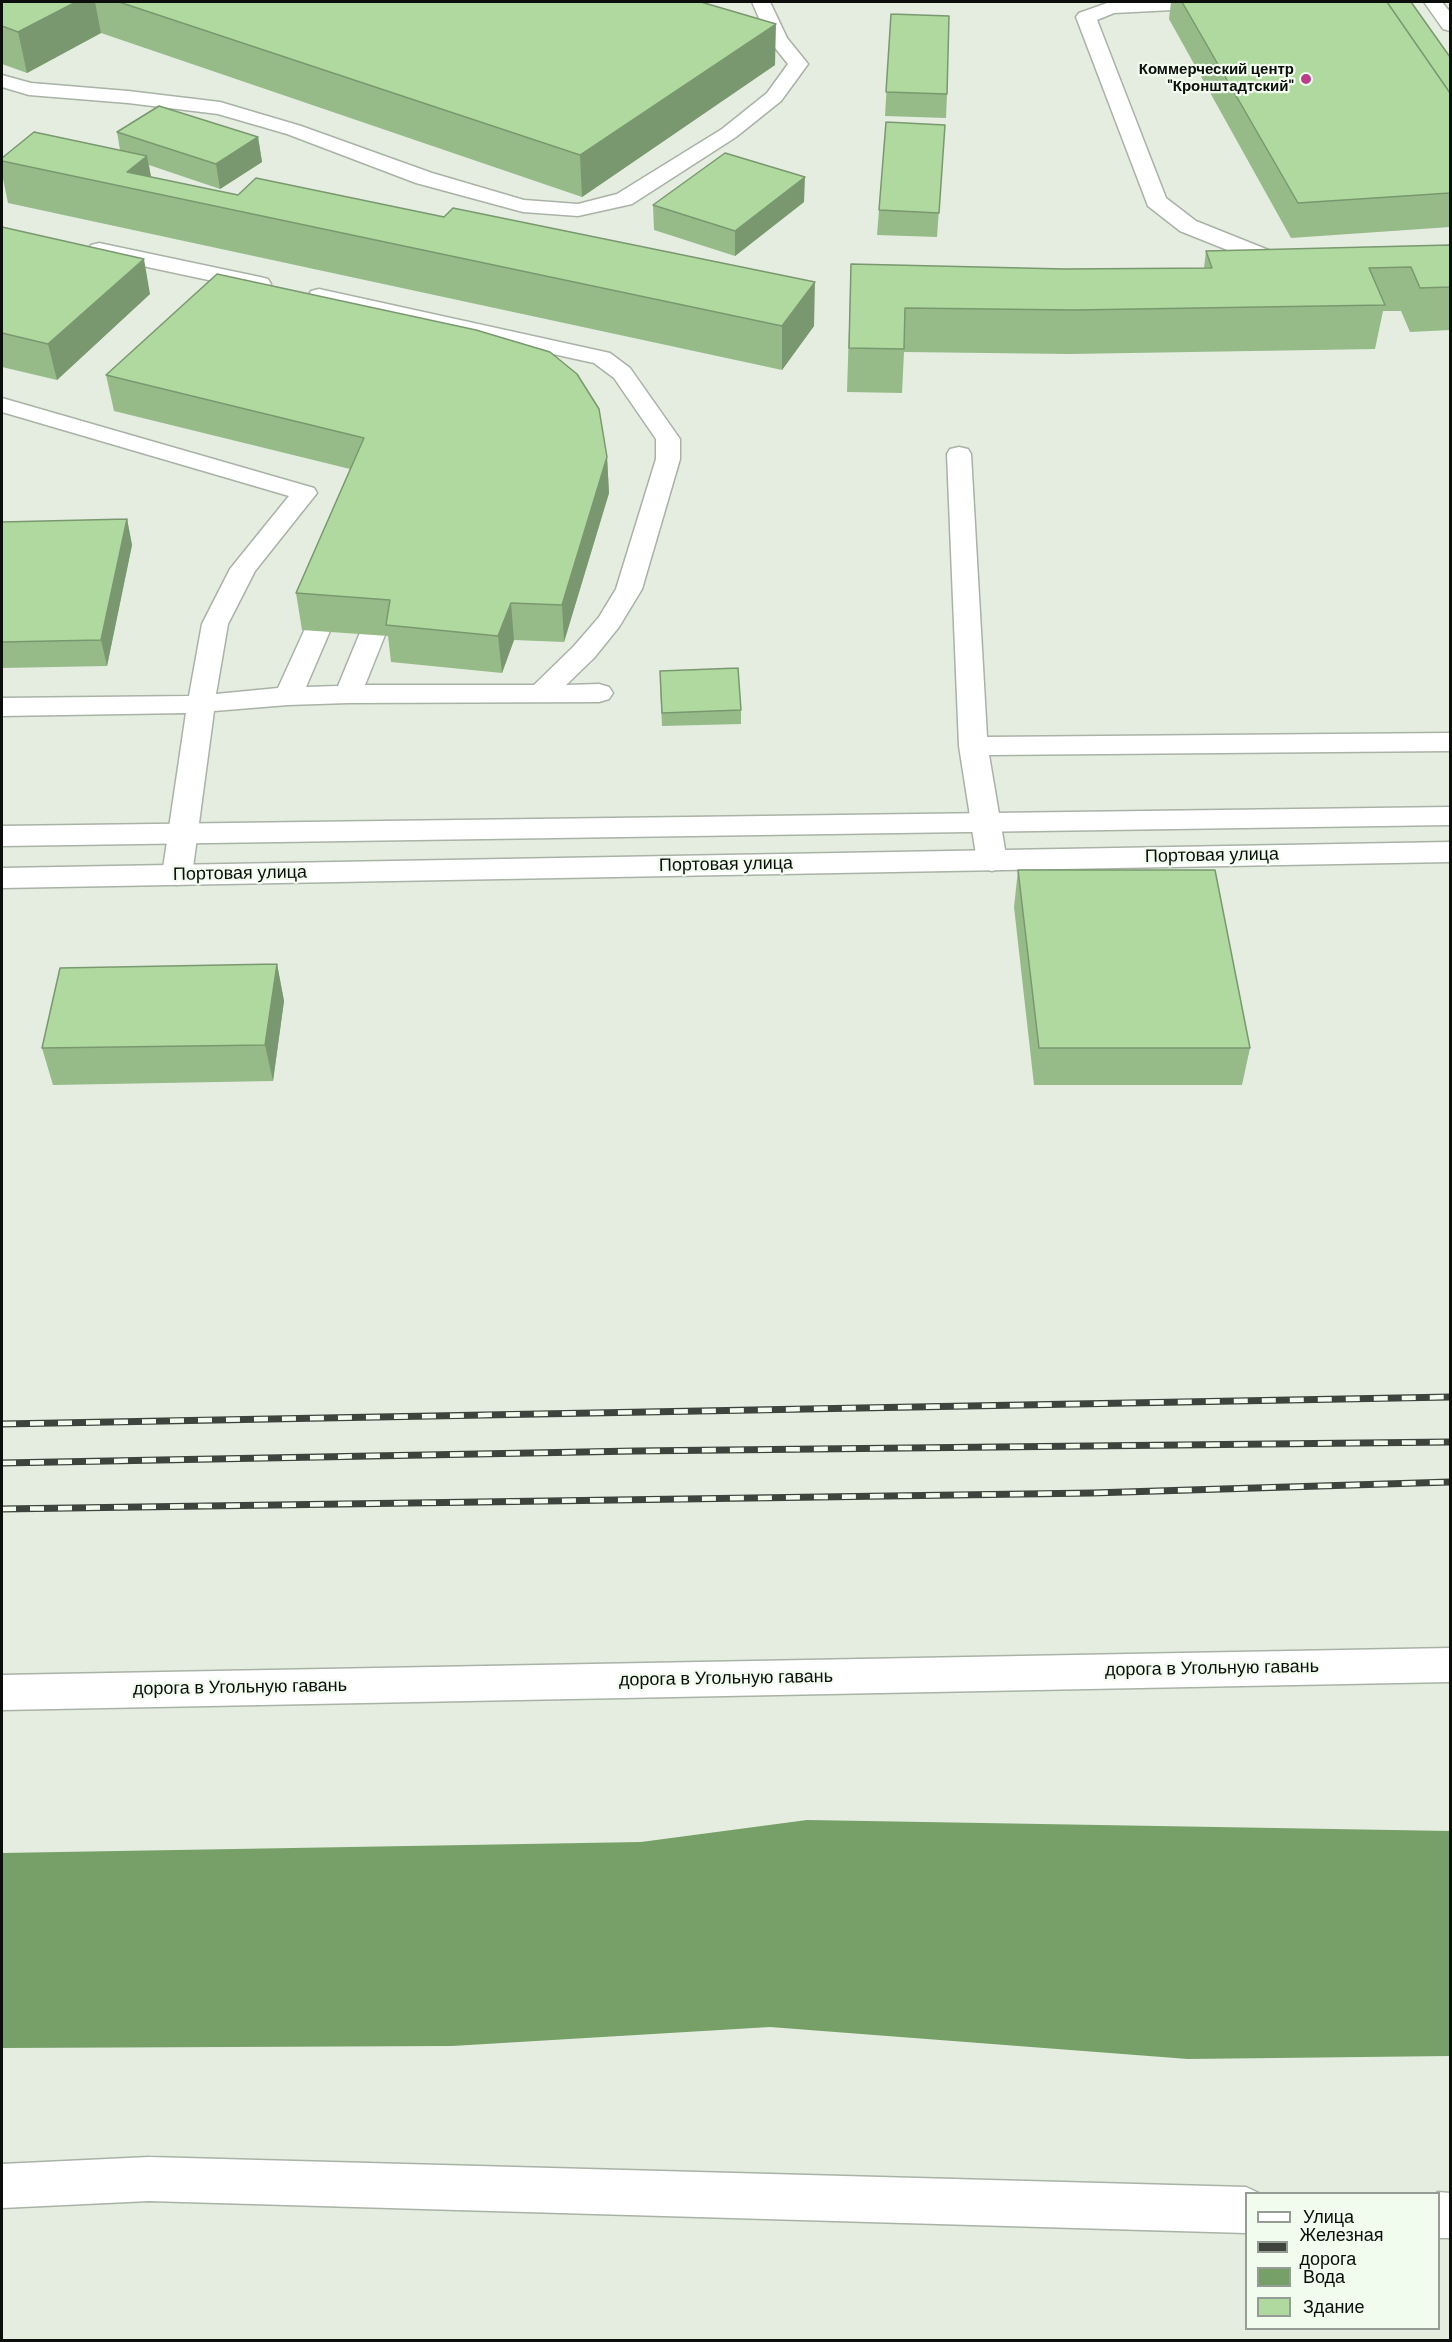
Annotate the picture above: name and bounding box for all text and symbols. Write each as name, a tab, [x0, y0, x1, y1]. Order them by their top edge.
place label: Коммерческий центр "Кронштадтский"	[1139, 61, 1294, 96]
marker: Коммерческий центр "Кронштадтский"	[1299, 72, 1313, 86]
street label: Портовая улица	[1145, 844, 1279, 868]
street label: Портовая улица	[659, 853, 793, 877]
street label: Портовая улица	[173, 862, 307, 886]
street label: дорога в Угольную гавань	[1105, 1656, 1319, 1682]
street label: дорога в Угольную гавань	[619, 1666, 833, 1692]
street label: дорога в Угольную гавань	[133, 1675, 347, 1701]
legend	[1245, 2192, 1440, 2330]
text: Улица	[1303, 2205, 1354, 2229]
text: Железная дорога	[1300, 2223, 1383, 2271]
text: Вода	[1303, 2265, 1345, 2289]
text: Здание	[1303, 2295, 1364, 2319]

